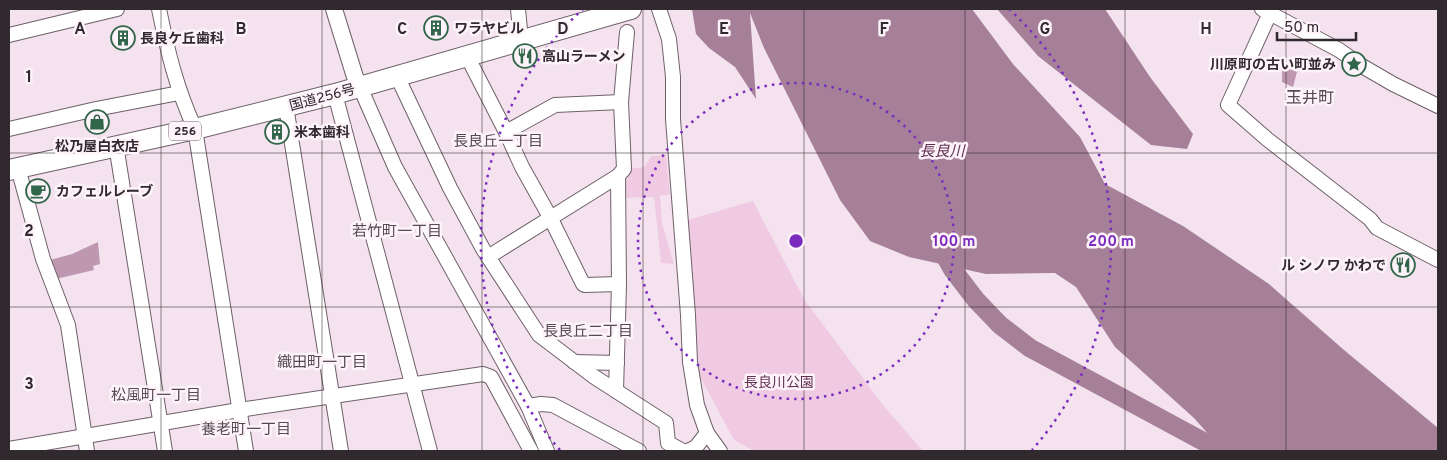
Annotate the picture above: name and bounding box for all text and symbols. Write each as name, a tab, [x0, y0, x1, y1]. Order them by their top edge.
scale bar	[1277, 10, 1356, 42]
building icon: ワラヤビル	[423, 15, 449, 41]
text: 50 m	[1284, 19, 1319, 38]
text: A	[74, 20, 86, 40]
text: B	[235, 20, 247, 40]
text: C	[397, 20, 407, 40]
text: D	[557, 20, 569, 40]
text: E	[719, 20, 729, 40]
text: F	[879, 20, 889, 40]
text: G	[1040, 20, 1050, 40]
text: H	[1200, 20, 1212, 40]
place label: ワラヤビル	[454, 21, 524, 38]
building icon: 長良ケ丘歯科	[110, 25, 136, 51]
place label: 長良ケ丘歯科	[140, 31, 224, 48]
restaurant icon: 高山ラーメン	[512, 43, 538, 69]
place label: 高山ラーメン	[542, 49, 625, 66]
place icon: 川原町の古い町並み	[1341, 51, 1367, 77]
place label: 川原町の古い町並み	[1210, 57, 1336, 74]
text: 1	[26, 68, 32, 88]
street label: 国道256号	[288, 81, 357, 115]
district label: 玉井町	[1286, 89, 1334, 109]
shop icon: 松乃屋白衣店	[84, 109, 110, 135]
building icon: 米本歯科	[264, 119, 290, 145]
road number: 256	[169, 122, 201, 140]
place label: 米本歯科	[294, 125, 350, 142]
district label: 長良丘一丁目	[453, 133, 543, 152]
place label: 松乃屋白衣店	[55, 139, 139, 156]
water label: 長良川	[919, 143, 966, 162]
cafe icon: カフェルレーブ	[25, 178, 51, 204]
place label: カフェルレーブ	[56, 183, 153, 201]
text: 2	[24, 222, 34, 242]
district label: 若竹町一丁目	[352, 223, 442, 242]
centre of rings	[787, 232, 805, 250]
text: 100 m	[933, 233, 975, 252]
text: 200 m	[1088, 233, 1134, 252]
restaurant icon: ル シノワ かわで	[1390, 252, 1416, 278]
place label: ル シノワ かわで	[1281, 258, 1386, 275]
district label: 長良丘二丁目	[543, 323, 633, 342]
district label: 織田町一丁目	[277, 354, 367, 373]
text: 3	[24, 375, 34, 395]
park label: 長良川公園	[744, 375, 814, 392]
district label: 松風町一丁目	[111, 387, 201, 406]
district label: 養老町一丁目	[201, 421, 291, 440]

